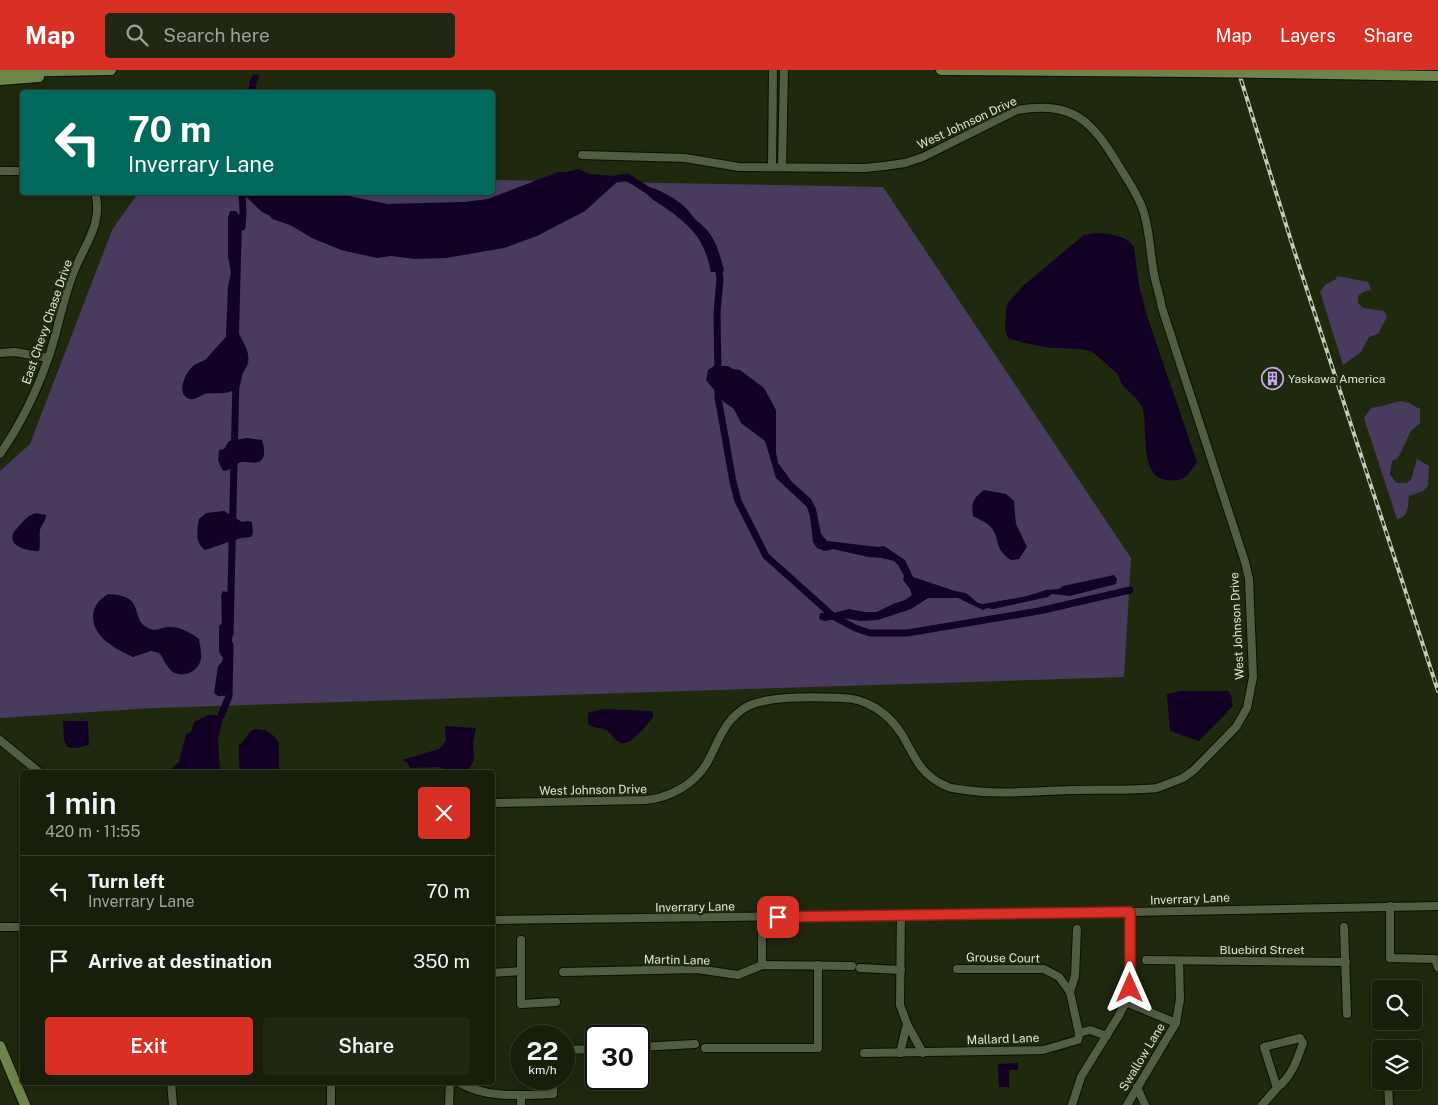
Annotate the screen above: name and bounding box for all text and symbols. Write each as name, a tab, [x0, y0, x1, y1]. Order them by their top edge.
search box	[105, 13, 455, 58]
text: Map	[25, 21, 75, 49]
icon: search	[123, 21, 151, 49]
text: Search here	[163, 24, 270, 46]
text: Map	[1216, 25, 1252, 46]
text: Layers	[1280, 25, 1336, 46]
text: Share	[1364, 25, 1413, 46]
street label: West Johnson Drive	[915, 94, 1019, 152]
text: 70 m	[128, 109, 211, 150]
icon: left	[45, 110, 110, 175]
text: Inverrary Lane	[128, 151, 274, 177]
street label: East Chevy Chase Drive	[19, 258, 75, 386]
building icon: Yaskawa America	[1260, 367, 1284, 391]
place label: Yaskawa America	[1288, 372, 1385, 386]
street label: West Johnson Drive	[1227, 572, 1247, 680]
street label: West Johnson Drive	[539, 782, 647, 798]
text: 1 min	[45, 785, 116, 821]
button: close	[418, 787, 470, 839]
text: 420 m · 11:55	[45, 822, 141, 841]
text: Turn left	[88, 870, 165, 892]
icon: left	[45, 877, 73, 905]
text: 70 m	[426, 880, 470, 902]
street label: Inverrary Lane	[1150, 891, 1230, 907]
text: Inverrary Lane	[88, 892, 195, 911]
pin	[757, 896, 799, 938]
street label: Inverrary Lane	[655, 899, 735, 915]
icon: arrive	[764, 903, 792, 931]
street label: Bluebird Street	[1219, 943, 1305, 957]
icon: arrive	[45, 947, 73, 975]
text: Arrive at destination	[88, 950, 272, 972]
text: 350 m	[413, 950, 470, 972]
street label: Grouse Court	[966, 950, 1040, 966]
street label: Martin Lane	[644, 952, 711, 968]
position arrow	[1103, 961, 1155, 1013]
map controls	[1372, 980, 1422, 1090]
button: search	[1372, 980, 1422, 1030]
button: Exit	[45, 1017, 253, 1075]
button: Share	[263, 1017, 470, 1075]
street label: Swallow Lane	[1116, 1020, 1168, 1094]
speed limit sign: 30	[585, 1025, 650, 1090]
street label: Mallard Lane	[966, 1031, 1040, 1047]
text: 22	[527, 1036, 558, 1066]
button: layers	[1372, 1040, 1422, 1090]
text: km/h	[528, 1063, 557, 1077]

